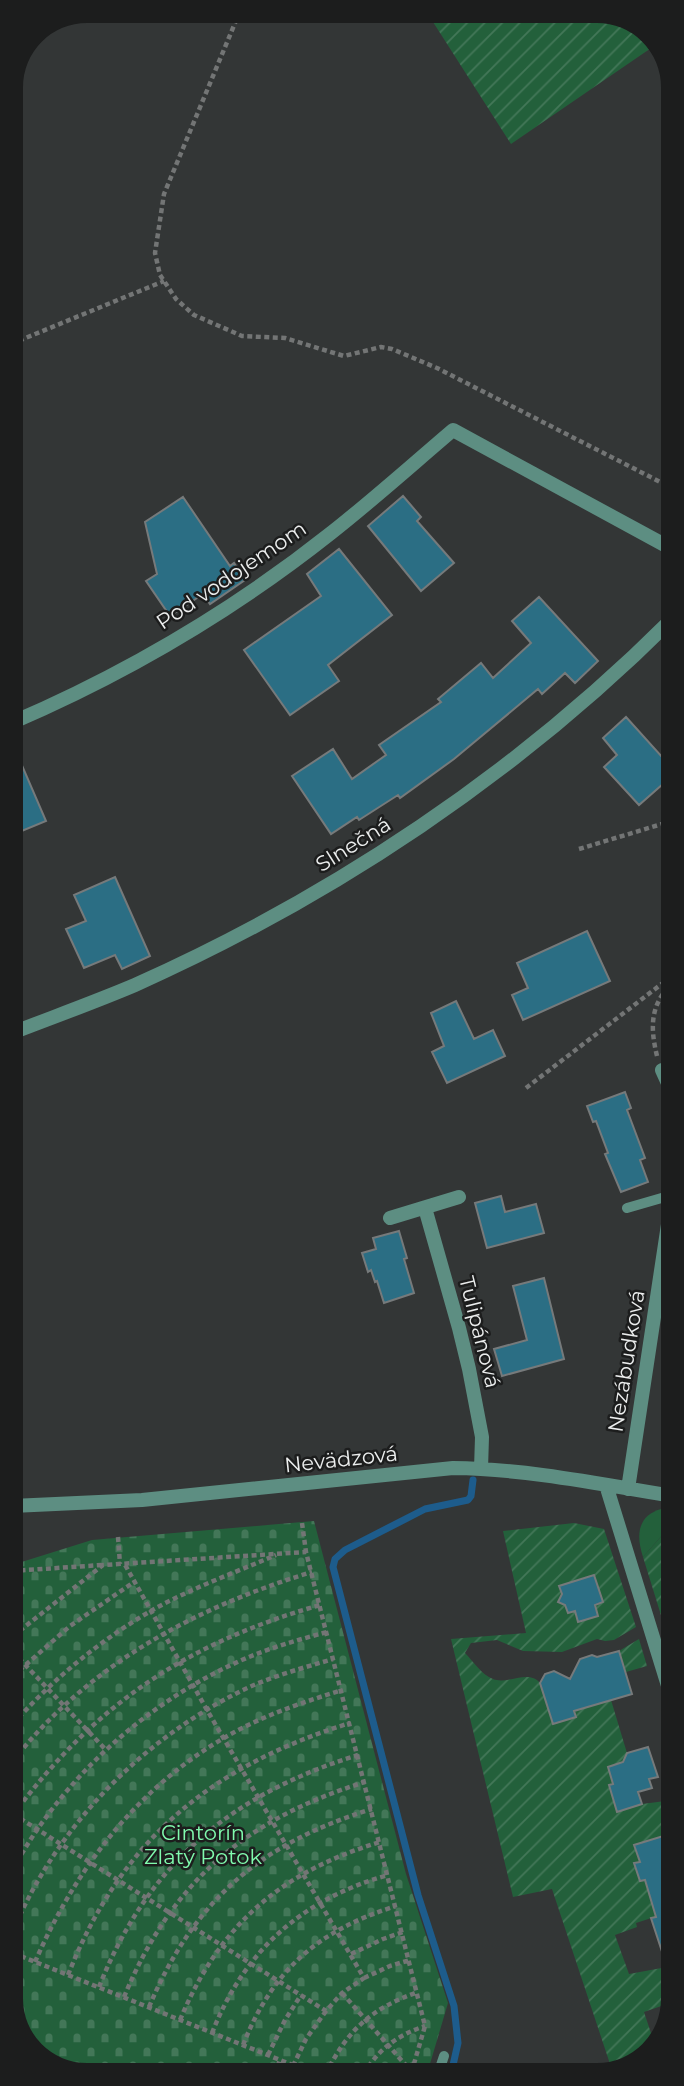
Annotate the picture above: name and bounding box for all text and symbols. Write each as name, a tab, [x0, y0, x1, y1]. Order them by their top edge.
street label: Pod vodojemom	[151, 516, 311, 634]
street label: Slnečná	[311, 811, 395, 877]
street label: Tulipánová	[454, 1274, 506, 1390]
street label: Nezábudková	[602, 1288, 650, 1434]
street label: Nevädzová	[283, 1441, 399, 1477]
park label: Cintorín Zlatý Potok	[144, 1820, 263, 1869]

